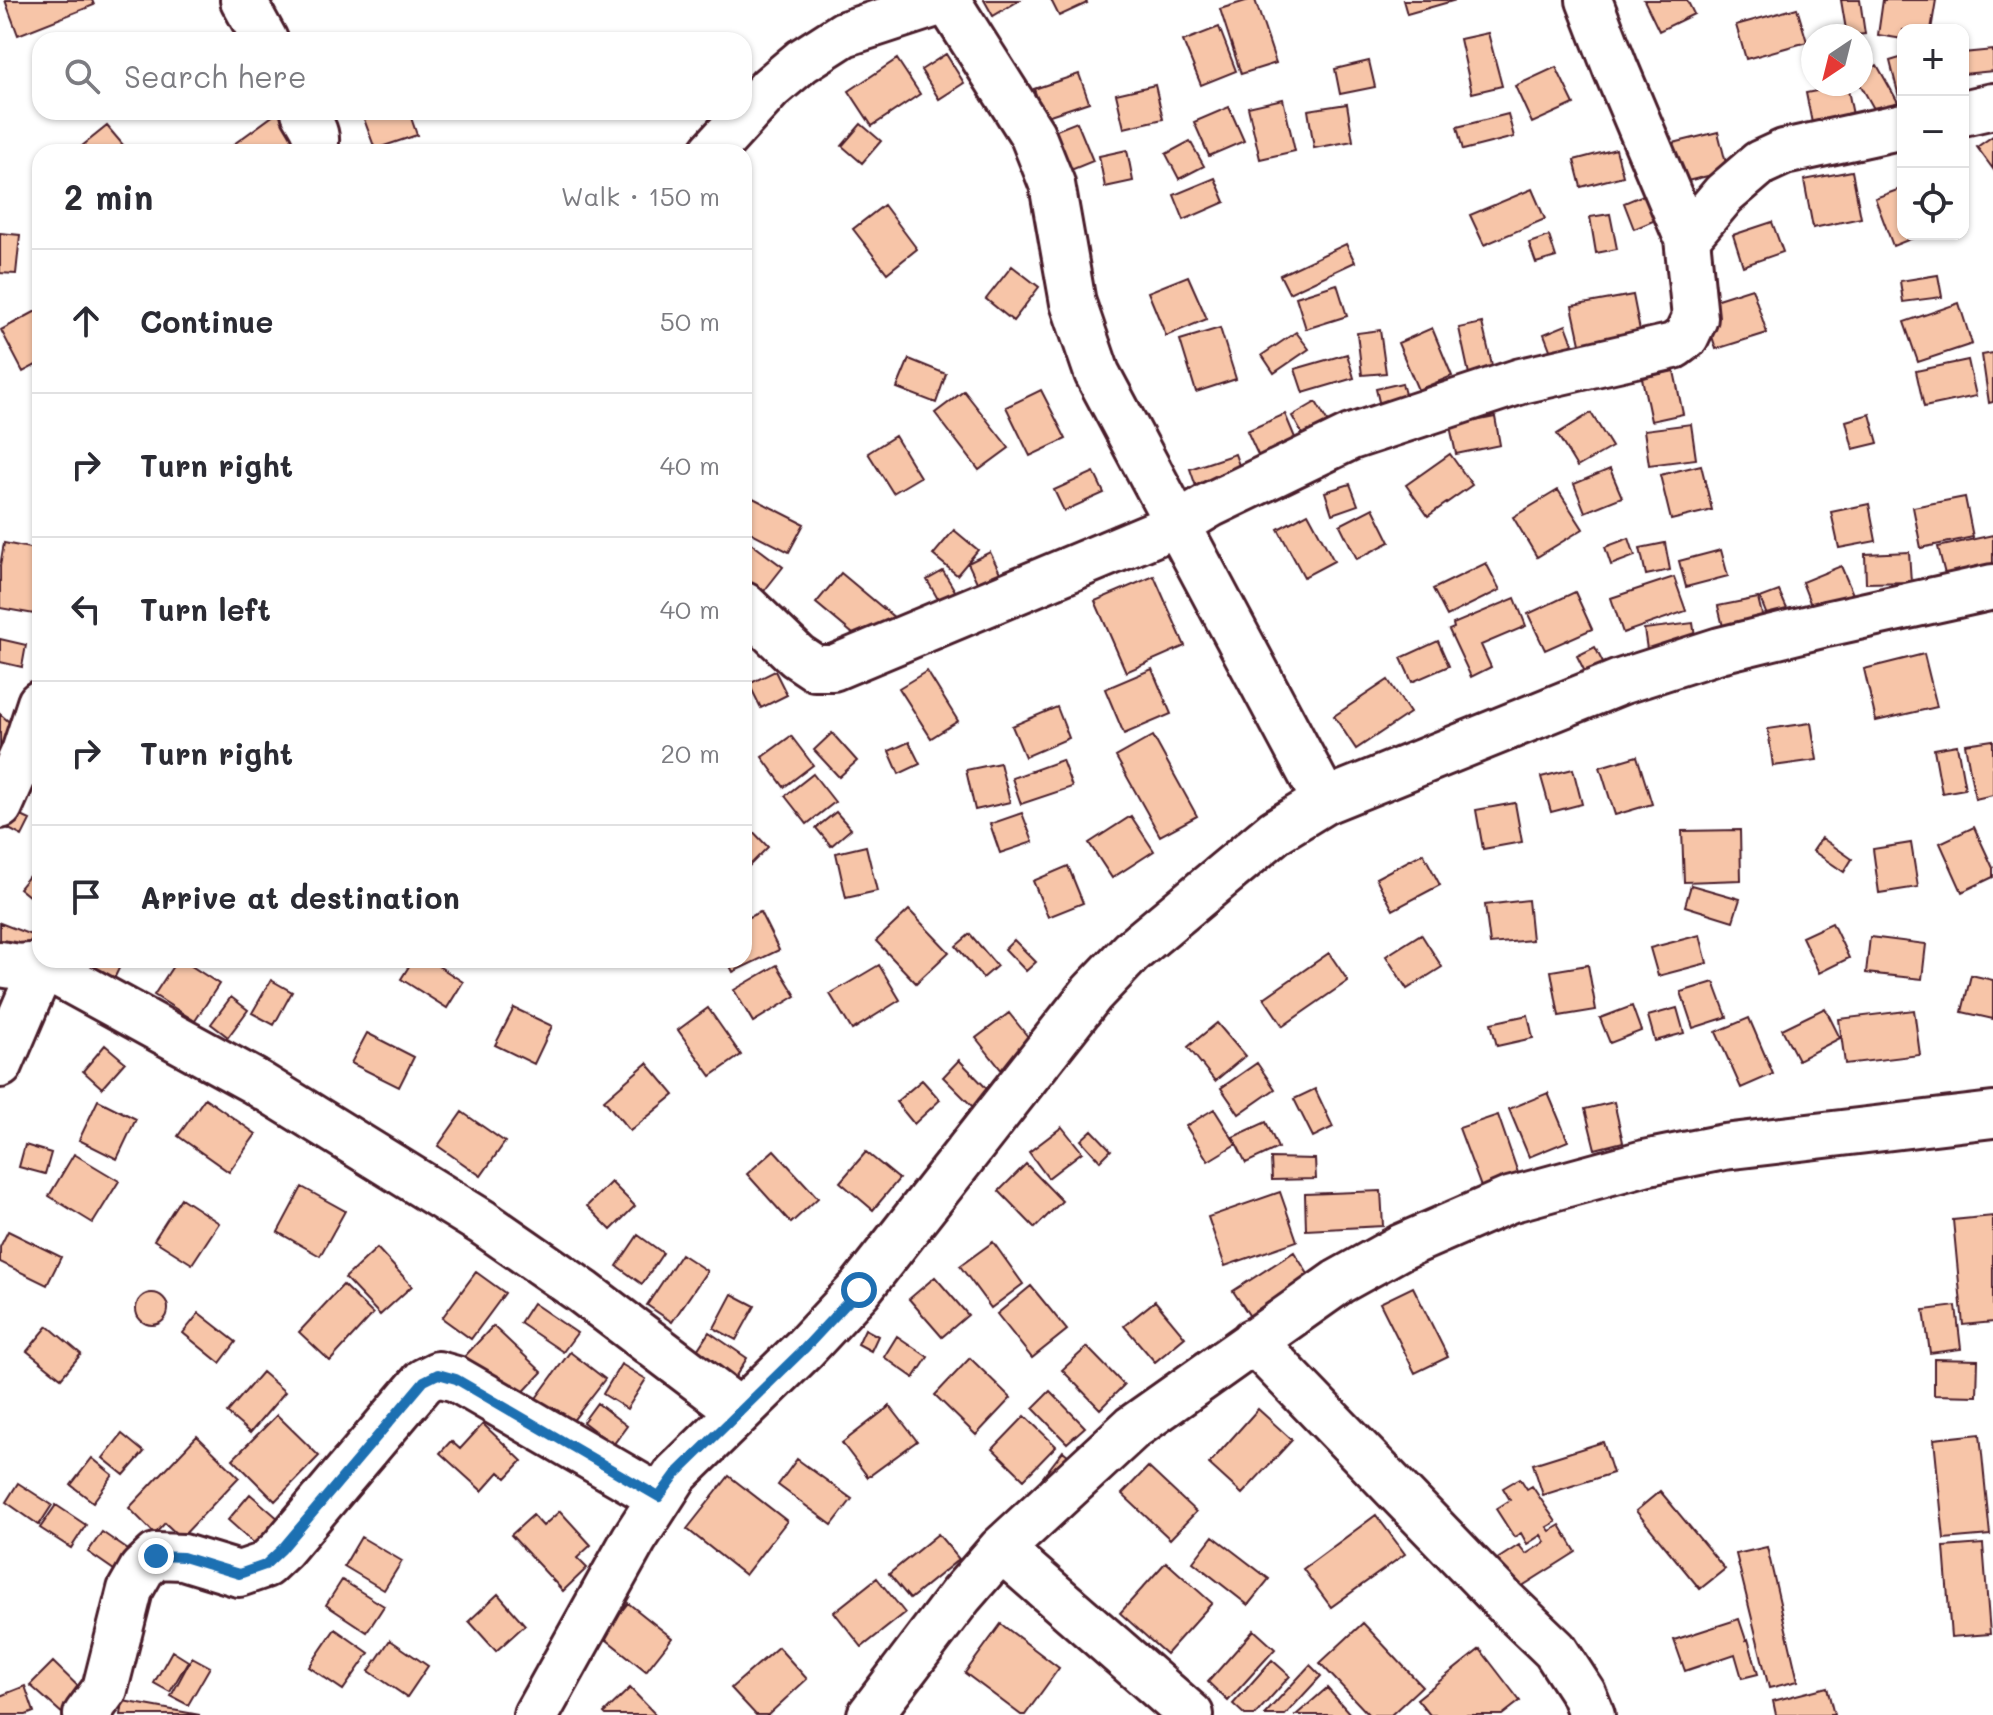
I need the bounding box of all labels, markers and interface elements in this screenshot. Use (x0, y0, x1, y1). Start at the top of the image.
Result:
north arrow (1801, 24, 1873, 96)
map controls (1897, 24, 1969, 240)
button: + (1897, 24, 1969, 96)
search box (32, 32, 752, 120)
icon: search (60, 54, 104, 98)
text: Search here (124, 56, 307, 96)
button: − (1897, 96, 1969, 168)
button: locate (1897, 168, 1969, 240)
text: 2 min (64, 174, 153, 219)
text: Walk · 150 m (561, 179, 720, 213)
icon: ahead (64, 299, 108, 343)
text: Continue (140, 301, 273, 341)
text: 50 m (660, 304, 720, 338)
icon: right (64, 443, 108, 487)
text: Turn right (140, 445, 293, 485)
text: 40 m (660, 448, 720, 482)
icon: left (64, 587, 108, 631)
text: Turn left (140, 589, 271, 629)
text: 40 m (660, 592, 720, 626)
icon: right (64, 731, 108, 775)
text: Turn right (140, 733, 293, 773)
text: 20 m (660, 736, 720, 770)
icon: arrive (64, 875, 108, 919)
text: Arrive at destination (140, 877, 460, 917)
route start (841, 1272, 877, 1308)
route end (138, 1538, 174, 1574)

